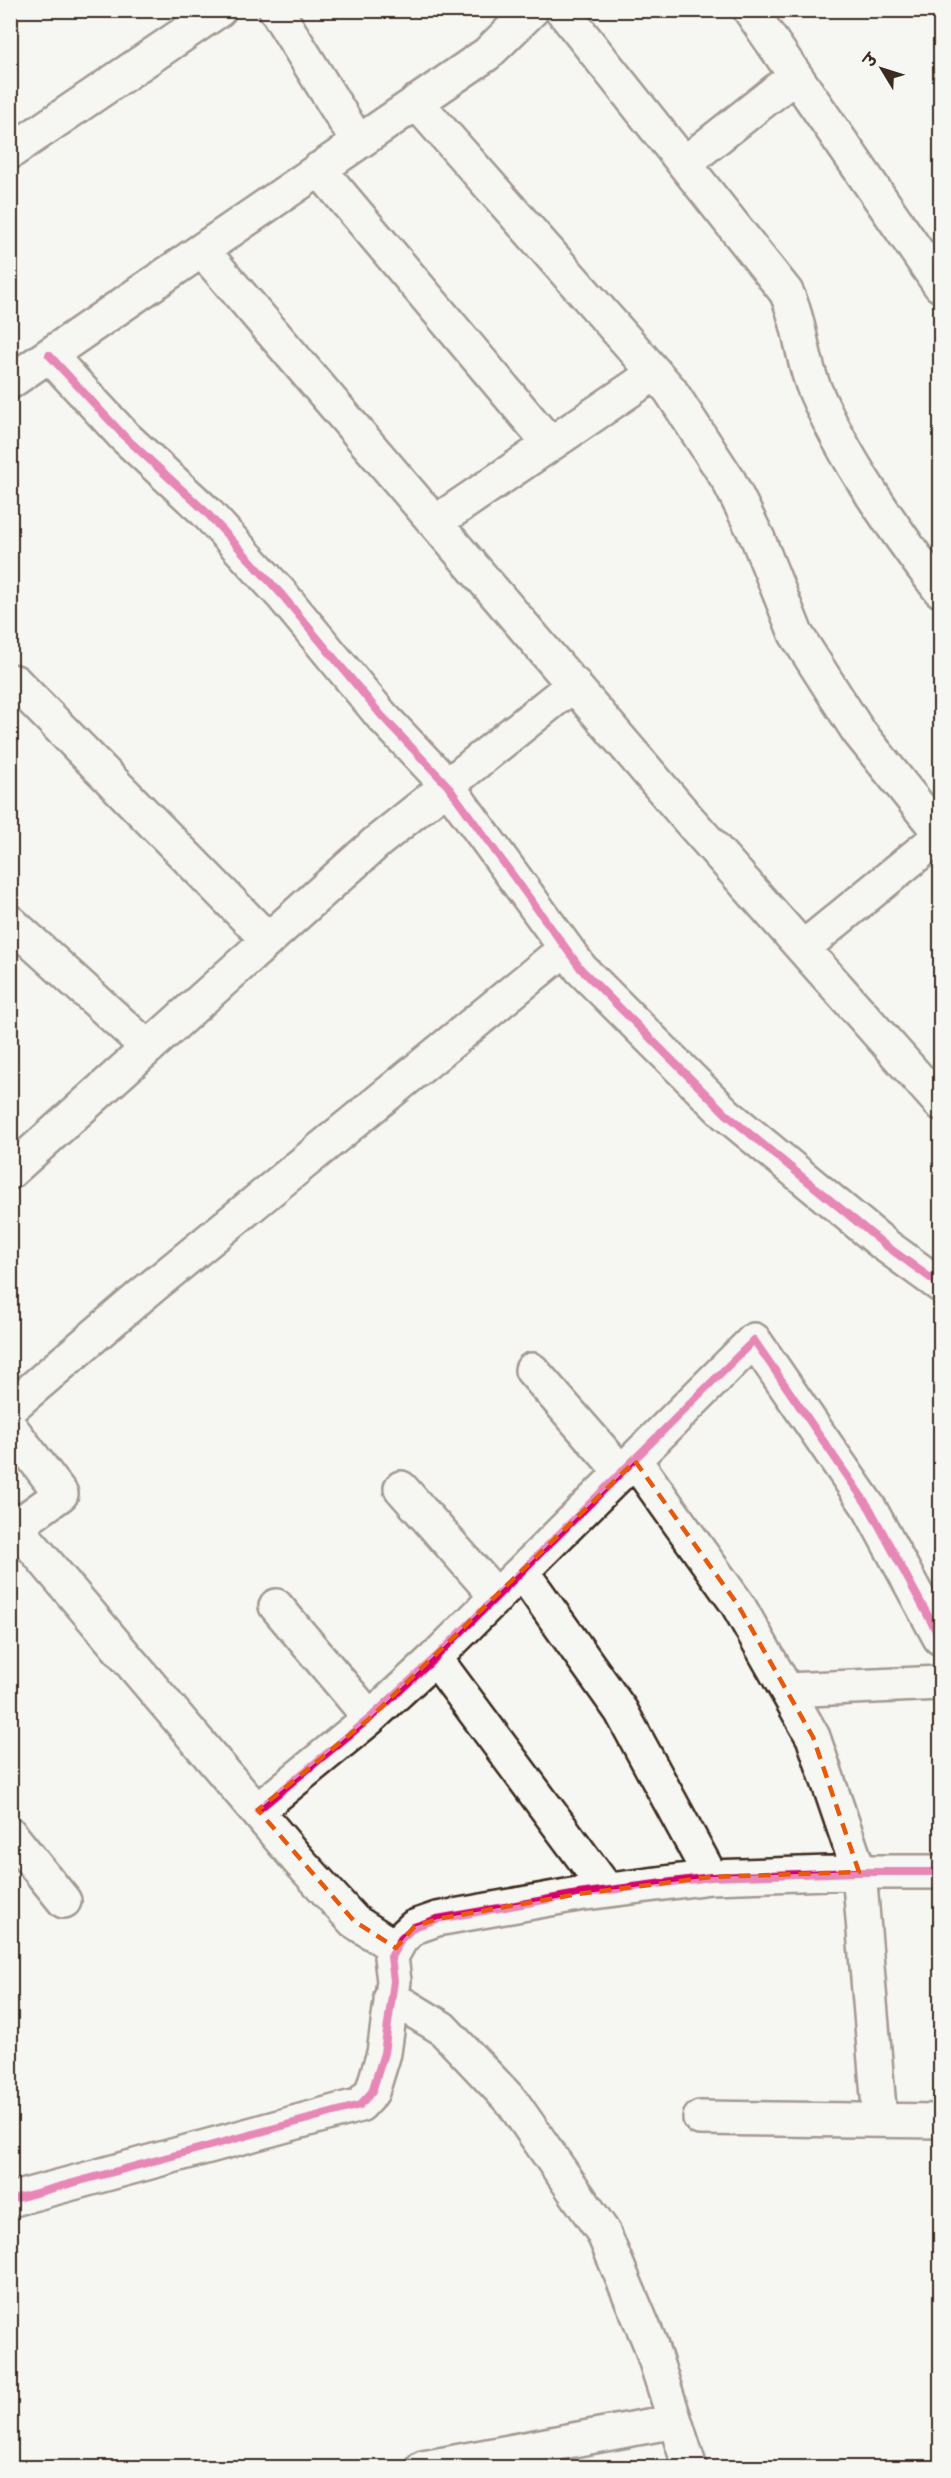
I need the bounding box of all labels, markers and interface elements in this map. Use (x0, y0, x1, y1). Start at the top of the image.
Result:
north arrow (852, 39, 912, 99)
text: उ (857, 48, 882, 72)

